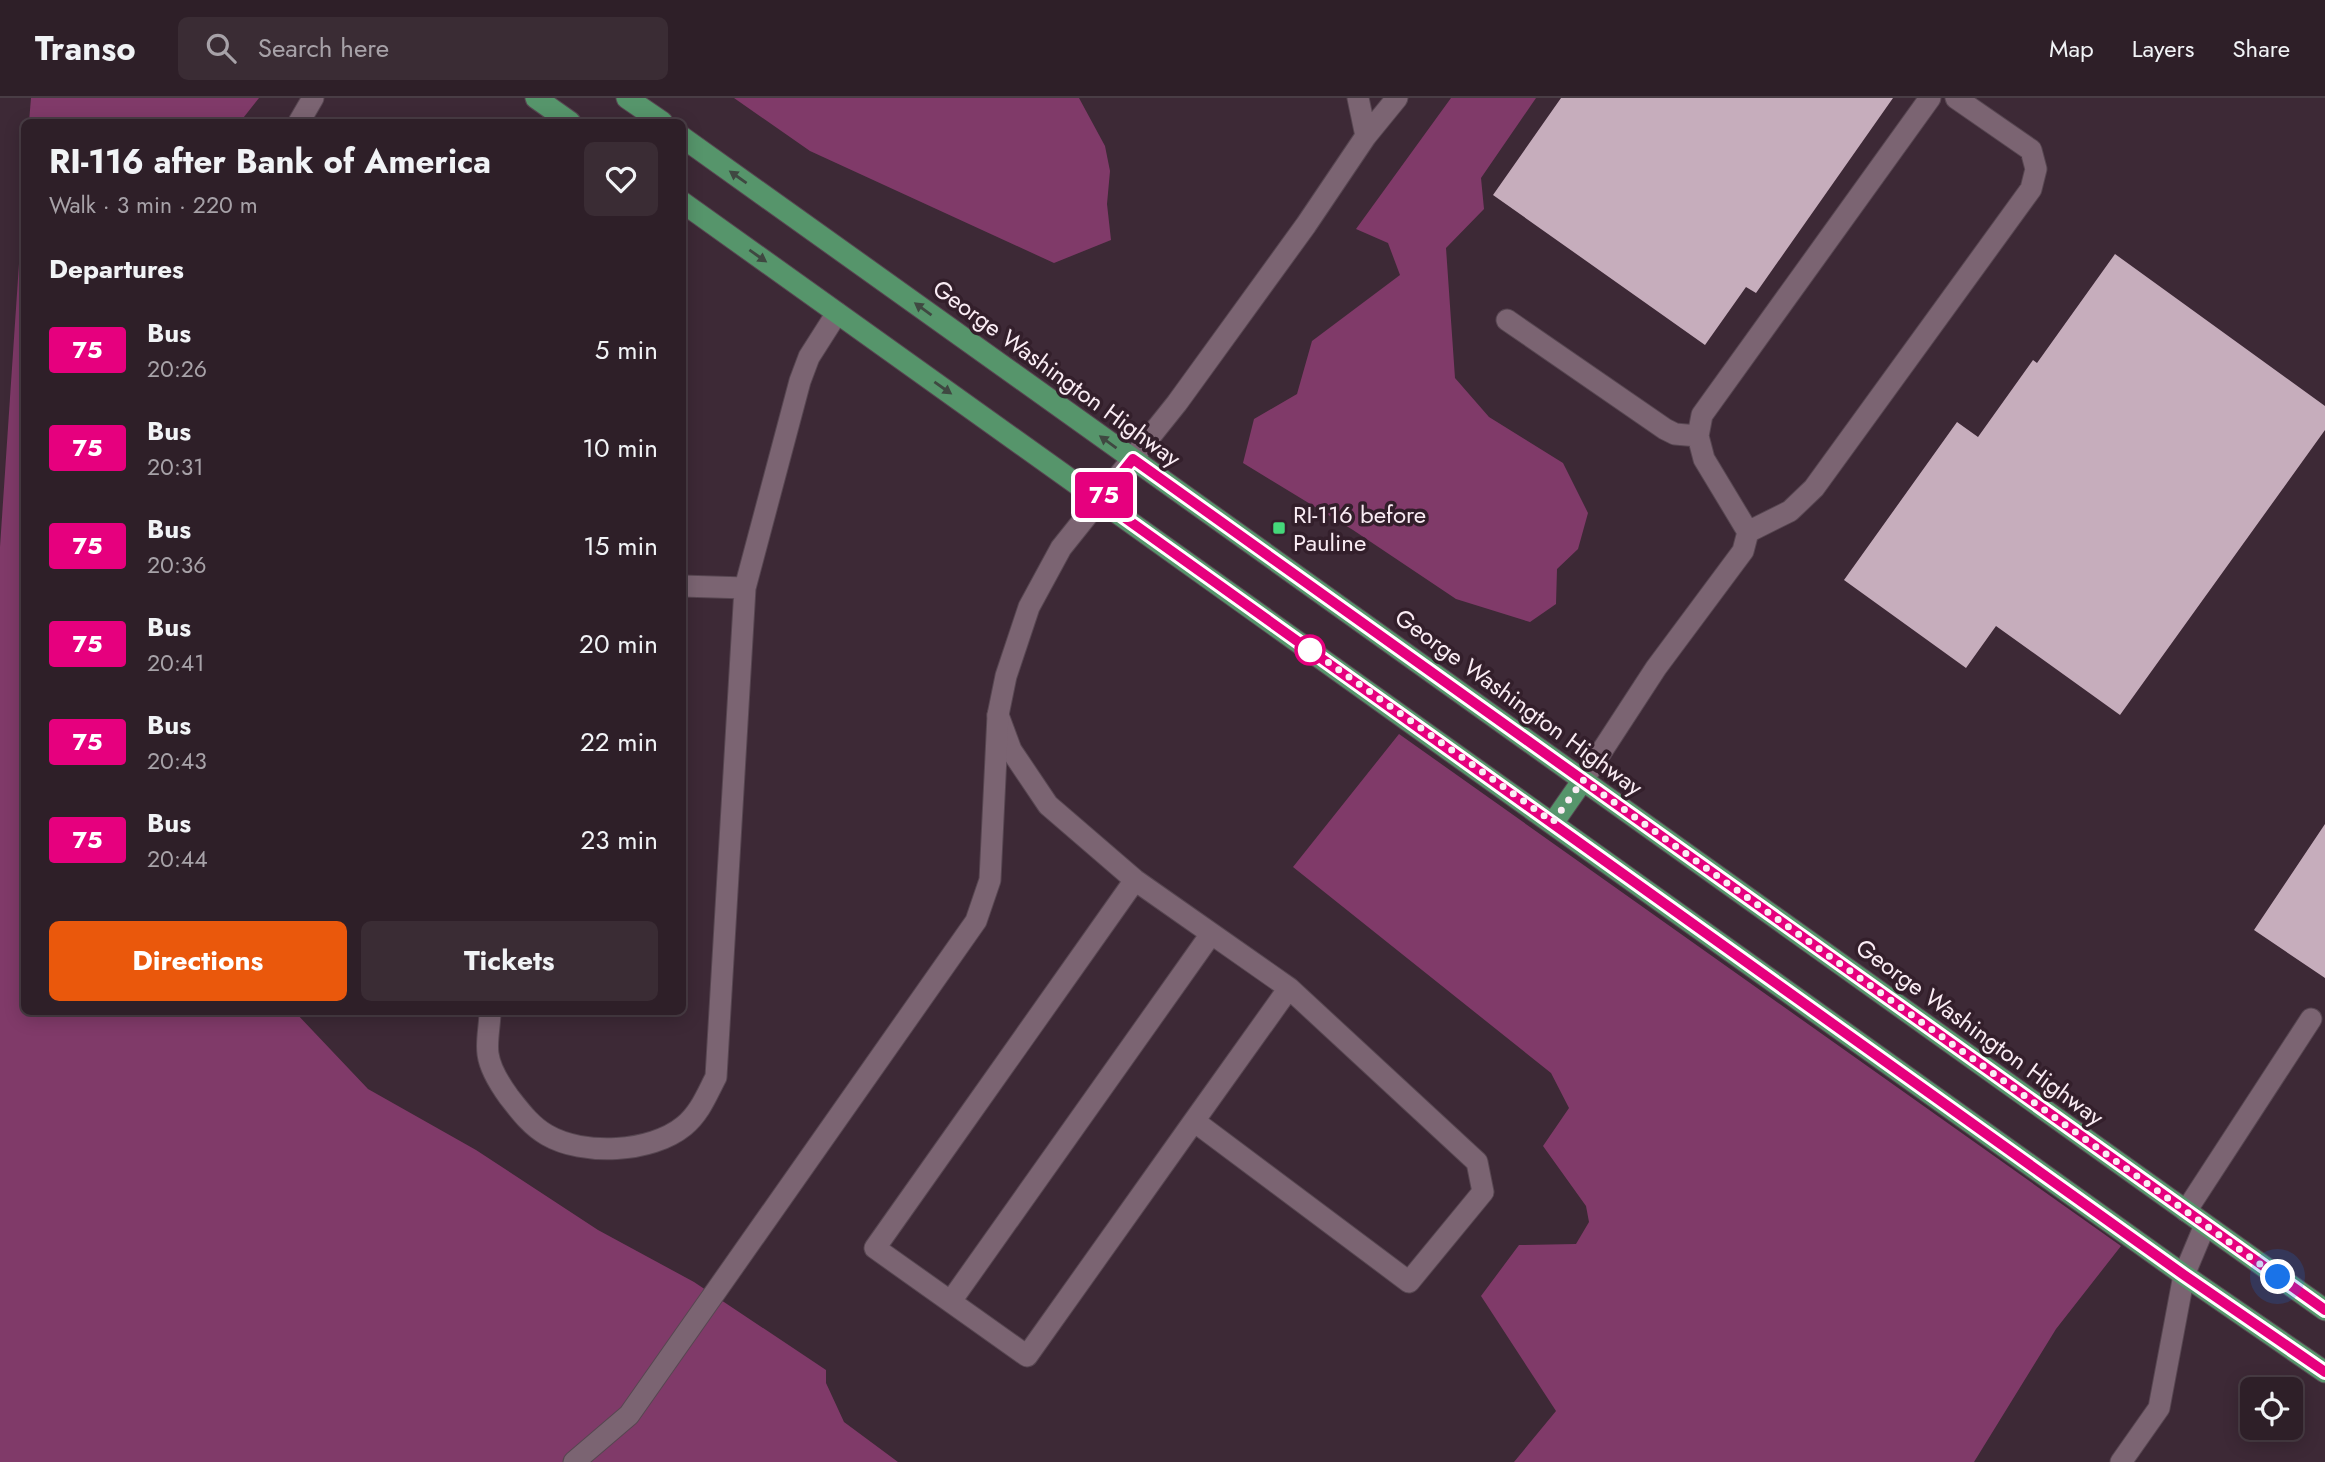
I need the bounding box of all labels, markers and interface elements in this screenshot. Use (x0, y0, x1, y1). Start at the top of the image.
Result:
search box (178, 17, 668, 80)
text: Transo (35, 25, 136, 72)
icon: search (202, 29, 240, 67)
text: Search here (258, 29, 389, 67)
text: Map (2049, 31, 2094, 66)
text: Layers (2132, 31, 2194, 66)
text: Share (2232, 31, 2290, 66)
text: RI-116 after Bank of America (49, 138, 491, 185)
button: heart (584, 142, 658, 216)
one-way arrow (729, 170, 747, 184)
text: Walk · 3 min · 220 m (49, 188, 258, 222)
one-way arrow (749, 249, 767, 263)
text: Departures (49, 250, 184, 288)
street label: George Washington Highway (926, 271, 1189, 475)
one-way arrow (914, 302, 932, 316)
text: Bus (147, 314, 191, 352)
text: 5 min (595, 331, 658, 369)
text: 75 (73, 332, 102, 367)
text: 20:26 (147, 352, 207, 386)
one-way arrow (934, 381, 952, 395)
text: Bus (147, 412, 191, 450)
text: 10 min (582, 429, 658, 467)
text: 75 (73, 430, 102, 465)
one-way arrow (1099, 435, 1117, 449)
text: 20:31 (147, 450, 204, 484)
line badge: 75 (1072, 472, 1136, 518)
text: 75 (1089, 477, 1119, 512)
place label: RI-116 before Pauline (1293, 497, 1426, 560)
text: Bus (147, 510, 191, 548)
marker: RI-116 before Pauline (1271, 520, 1287, 536)
text: 15 min (583, 527, 658, 565)
text: 75 (73, 528, 102, 563)
text: 20:36 (147, 548, 207, 582)
street label: George Washington Highway (1388, 600, 1651, 804)
text: Bus (147, 608, 191, 646)
text: 20 min (579, 625, 658, 663)
text: 75 (73, 626, 102, 661)
unlabelled marker (1295, 635, 1325, 665)
text: 20:41 (147, 646, 205, 680)
text: Bus (147, 706, 191, 744)
text: 22 min (580, 723, 658, 761)
text: 75 (73, 724, 102, 759)
text: 20:43 (147, 744, 207, 778)
text: Bus (147, 804, 191, 842)
text: 23 min (581, 821, 658, 859)
text: 75 (73, 822, 102, 857)
text: 20:44 (147, 842, 208, 876)
button: Directions (49, 921, 347, 1001)
button: Tickets (361, 921, 658, 1001)
street label: George Washington Highway (1849, 930, 2112, 1134)
your location (2260, 1259, 2295, 1294)
map controls (2240, 1377, 2303, 1440)
button: locate (2240, 1377, 2303, 1440)

